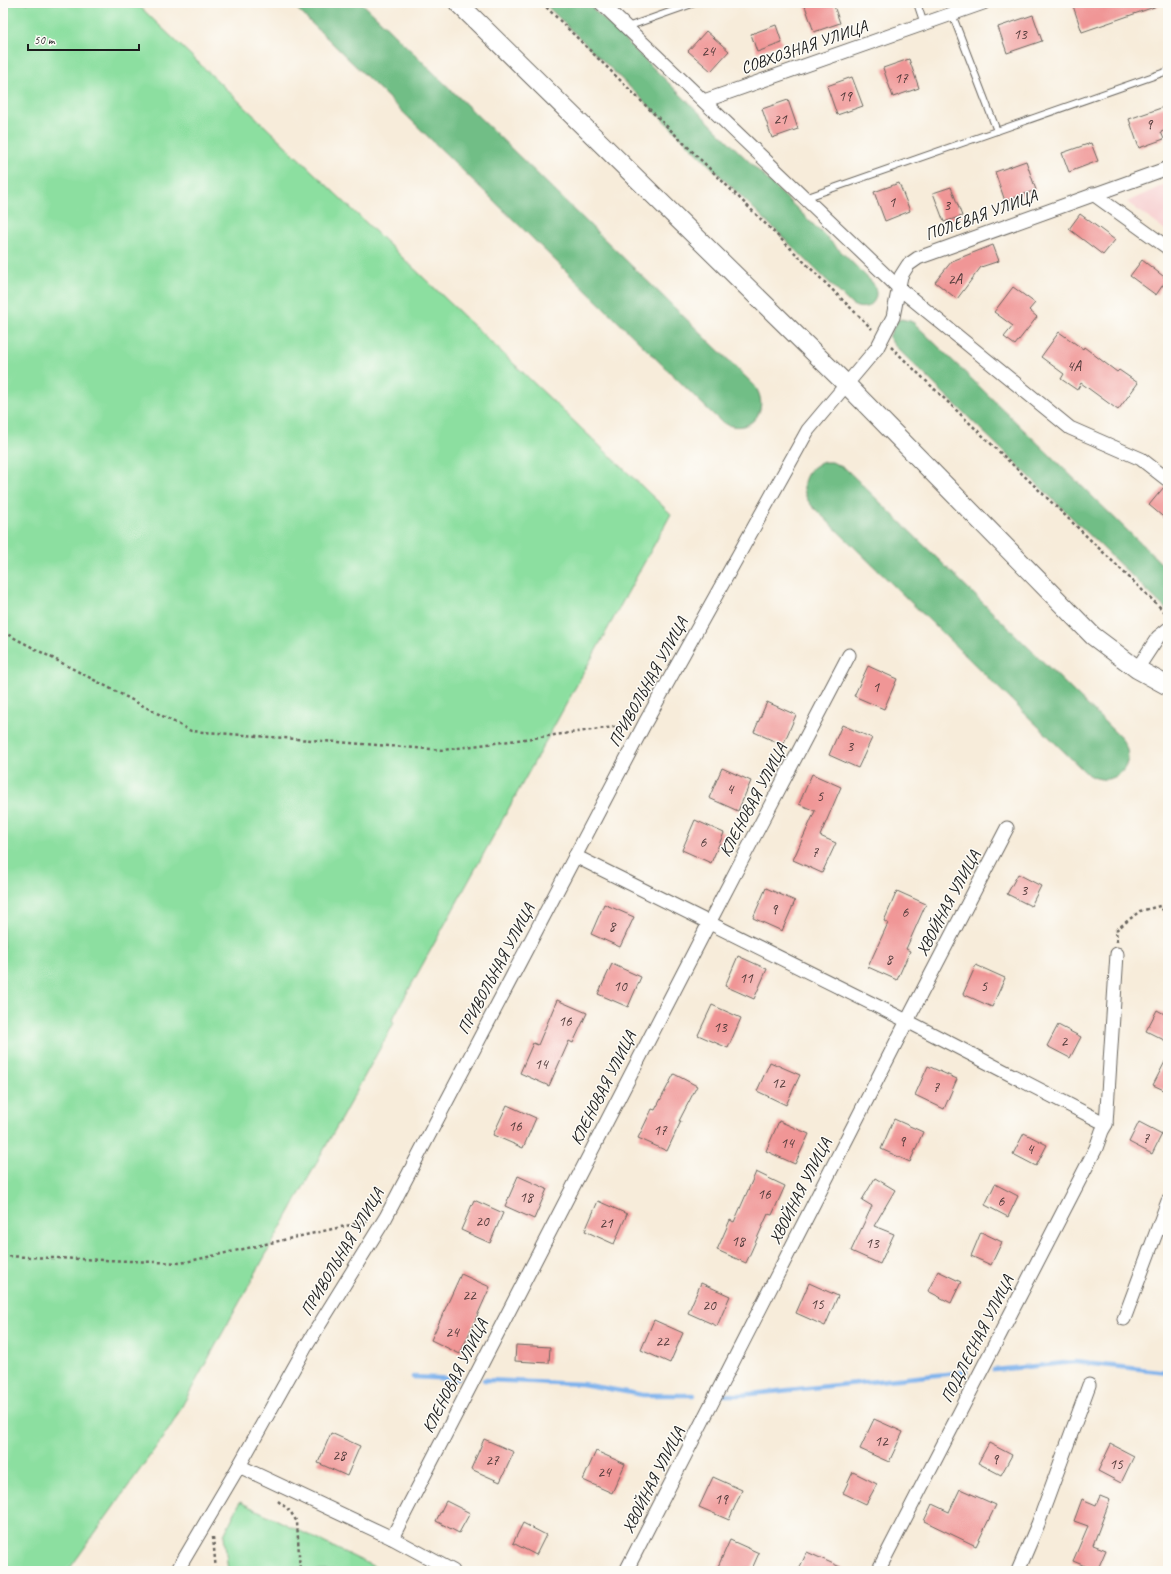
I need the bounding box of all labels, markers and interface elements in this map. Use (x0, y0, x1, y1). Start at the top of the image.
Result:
street label: СОВХОЗНАЯ УЛИЦА (738, 15, 871, 78)
house number: 13 (1013, 25, 1028, 44)
scale bar (28, 26, 139, 52)
text: 50 m (34, 32, 56, 48)
house number: 24 (701, 42, 716, 61)
house number: 17 (894, 69, 909, 88)
house number: 19 (838, 87, 853, 106)
house number: 21 (773, 110, 788, 129)
house number: 9 (1146, 115, 1154, 134)
street label: ПОЛЕВАЯ УЛИЦА (922, 185, 1041, 245)
house number: 1 (889, 193, 897, 212)
house number: 3 (944, 196, 952, 215)
house number: 2А (948, 270, 964, 289)
house number: 4А (1067, 357, 1083, 376)
street label: ПРИВОЛЬНАЯ УЛИЦА (604, 612, 693, 750)
house number: 1 (873, 678, 881, 697)
house number: 3 (847, 737, 855, 756)
street label: КЛЕНОВАЯ УЛИЦА (714, 739, 792, 860)
house number: 4 (727, 780, 735, 799)
house number: 5 (817, 787, 825, 806)
house number: 6 (700, 833, 708, 852)
house number: 7 (812, 843, 820, 862)
street label: ХВОЙНАЯ УЛИЦА (911, 846, 985, 959)
house number: 3 (1021, 881, 1029, 900)
street label: ПРИВОЛЬНАЯ УЛИЦА (453, 899, 540, 1038)
house number: 9 (771, 900, 779, 919)
house number: 6 (902, 903, 910, 922)
house number: 8 (609, 917, 617, 936)
house number: 8 (886, 950, 894, 969)
house number: 11 (739, 969, 754, 988)
house number: 10 (613, 977, 628, 996)
house number: 5 (981, 977, 989, 996)
house number: 16 (558, 1012, 573, 1031)
house number: 13 (713, 1018, 728, 1037)
street label: КЛЕНОВАЯ УЛИЦА (565, 1026, 641, 1148)
house number: 2 (1061, 1032, 1069, 1051)
house number: 14 (534, 1055, 549, 1074)
house number: 12 (771, 1074, 786, 1093)
house number: 7 (933, 1078, 941, 1097)
house number: 16 (508, 1117, 523, 1136)
house number: 17 (653, 1121, 668, 1140)
house number: 7 (1143, 1129, 1151, 1148)
house number: 9 (899, 1132, 907, 1151)
street label: ХВОЙНАЯ УЛИЦА (764, 1134, 836, 1248)
house number: 14 (780, 1134, 795, 1153)
house number: 4 (1027, 1140, 1035, 1159)
street label: ПРИВОЛЬНАЯ УЛИЦА (296, 1183, 389, 1319)
house number: 16 (757, 1185, 772, 1204)
house number: 18 (519, 1188, 534, 1207)
house number: 6 (998, 1192, 1006, 1211)
house number: 20 (475, 1212, 490, 1231)
house number: 21 (599, 1214, 614, 1233)
house number: 18 (731, 1232, 746, 1251)
house number: 13 (865, 1234, 880, 1253)
street label: ПОДЛЕСНАЯ УЛИЦА (936, 1271, 1019, 1406)
house number: 22 (462, 1286, 477, 1305)
house number: 15 (810, 1295, 825, 1314)
house number: 20 (702, 1296, 717, 1315)
street label: КЛЕНОВАЯ УЛИЦА (417, 1314, 493, 1436)
house number: 24 (445, 1323, 460, 1342)
house number: 22 (655, 1332, 670, 1351)
street label: ХВОЙНАЯ УЛИЦА (617, 1423, 689, 1537)
house number: 12 (874, 1432, 889, 1451)
house number: 28 (332, 1446, 347, 1465)
house number: 9 (992, 1450, 1000, 1469)
house number: 27 (485, 1451, 500, 1470)
house number: 15 (1109, 1455, 1124, 1474)
house number: 24 (597, 1463, 612, 1482)
house number: 19 (714, 1490, 729, 1509)

